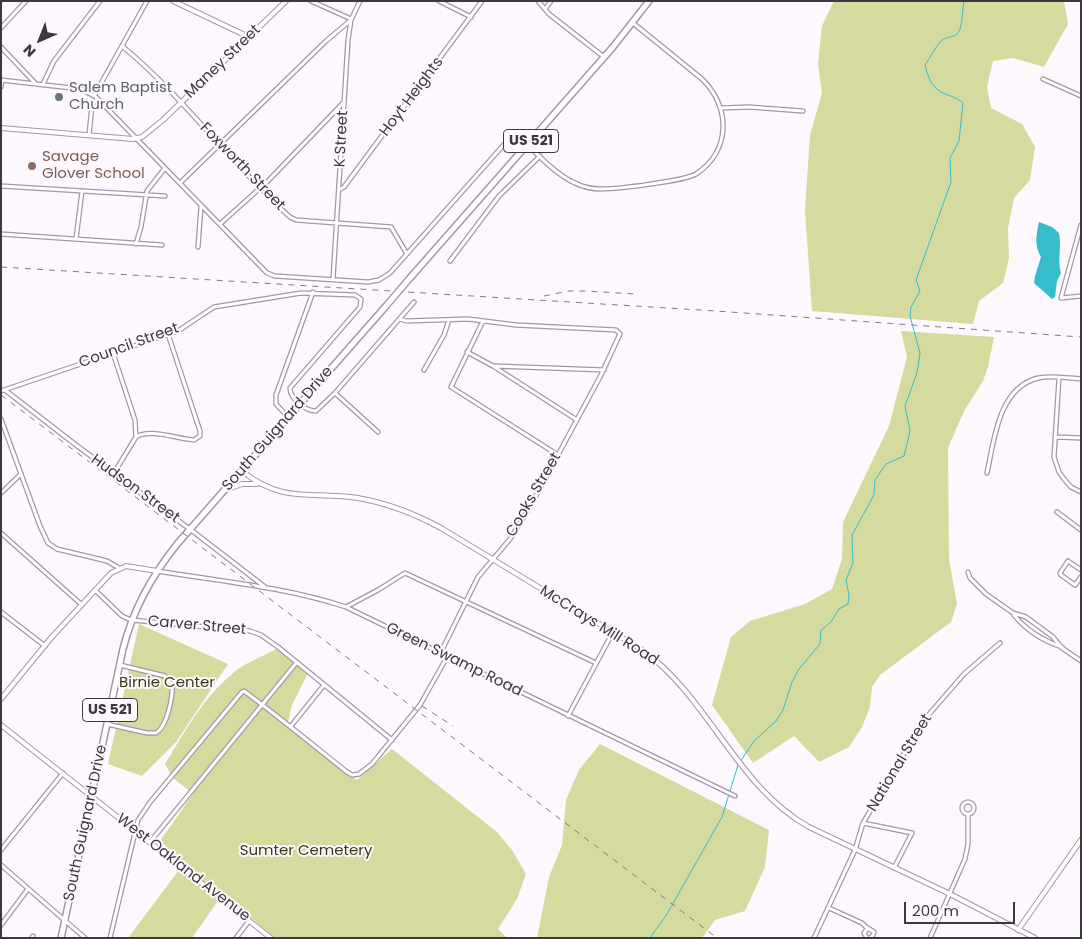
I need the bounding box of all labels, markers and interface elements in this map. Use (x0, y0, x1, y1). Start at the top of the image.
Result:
north arrow (15, 15, 65, 65)
street label: Maney Street (181, 21, 265, 103)
text: N (19, 40, 40, 62)
street label: Hoyt Heights (376, 54, 448, 140)
place label: Salem Baptist Church (69, 79, 172, 114)
marker: Salem Baptist Church (53, 91, 65, 103)
street label: K Street (332, 110, 352, 168)
street label: Foxworth Street (196, 119, 288, 215)
road number: US 521 (504, 130, 558, 152)
place label: Savage Glover School (42, 148, 145, 183)
marker: Savage Glover School (26, 160, 38, 172)
street label: Council Street (77, 320, 181, 372)
street label: South Guignard Drive (219, 363, 337, 495)
street label: Cooks Street (503, 450, 565, 540)
street label: Hudson Street (87, 451, 183, 527)
street label: McCrays Mill Road (536, 582, 662, 670)
street label: Carver Street (147, 613, 247, 639)
street label: Green Swamp Road (383, 619, 525, 701)
park label: Birnie Center (119, 674, 215, 692)
road number: US 521 (82, 698, 138, 722)
street label: National Street (864, 711, 936, 815)
street label: South Guignard Drive (61, 743, 111, 903)
street label: West Oakland Avenue (113, 810, 253, 926)
park label: Sumter Cemetery (240, 842, 372, 860)
scale bar (907, 892, 1018, 924)
text: 200 m (912, 900, 959, 921)

